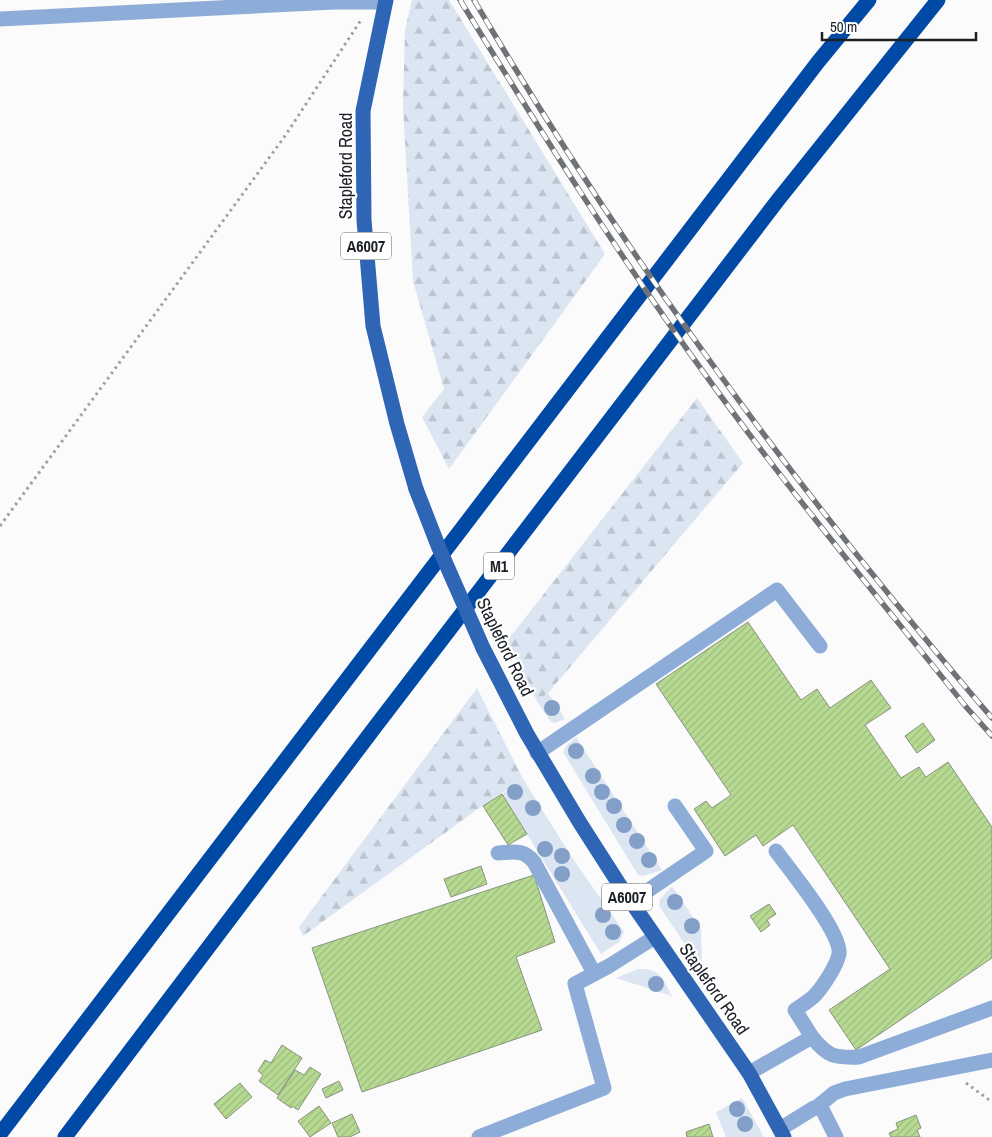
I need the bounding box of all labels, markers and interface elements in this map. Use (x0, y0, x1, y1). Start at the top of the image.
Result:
scale bar (822, 10, 976, 42)
text: 50 m (830, 16, 857, 37)
street label: Stapleford Road (333, 113, 358, 219)
road number: A6007 (341, 232, 391, 260)
road number: M1 (484, 552, 514, 580)
street label: Stapleford Road (471, 593, 540, 700)
road number: A6007 (602, 884, 652, 910)
street label: Stapleford Road (674, 938, 755, 1040)

